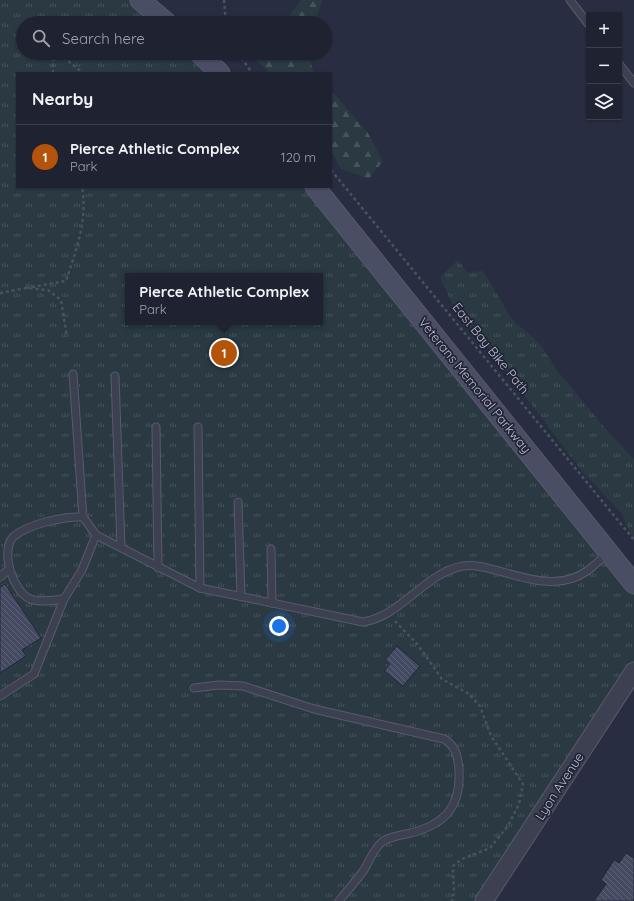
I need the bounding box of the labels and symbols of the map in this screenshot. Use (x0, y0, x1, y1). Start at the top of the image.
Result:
street label: East Bay Bike Path (449, 299, 533, 397)
street label: Veterans Memorial Parkway (415, 314, 535, 456)
pin: 1 (211, 338, 237, 368)
your location (269, 616, 289, 636)
street label: Lyon Avenue (531, 749, 587, 823)

